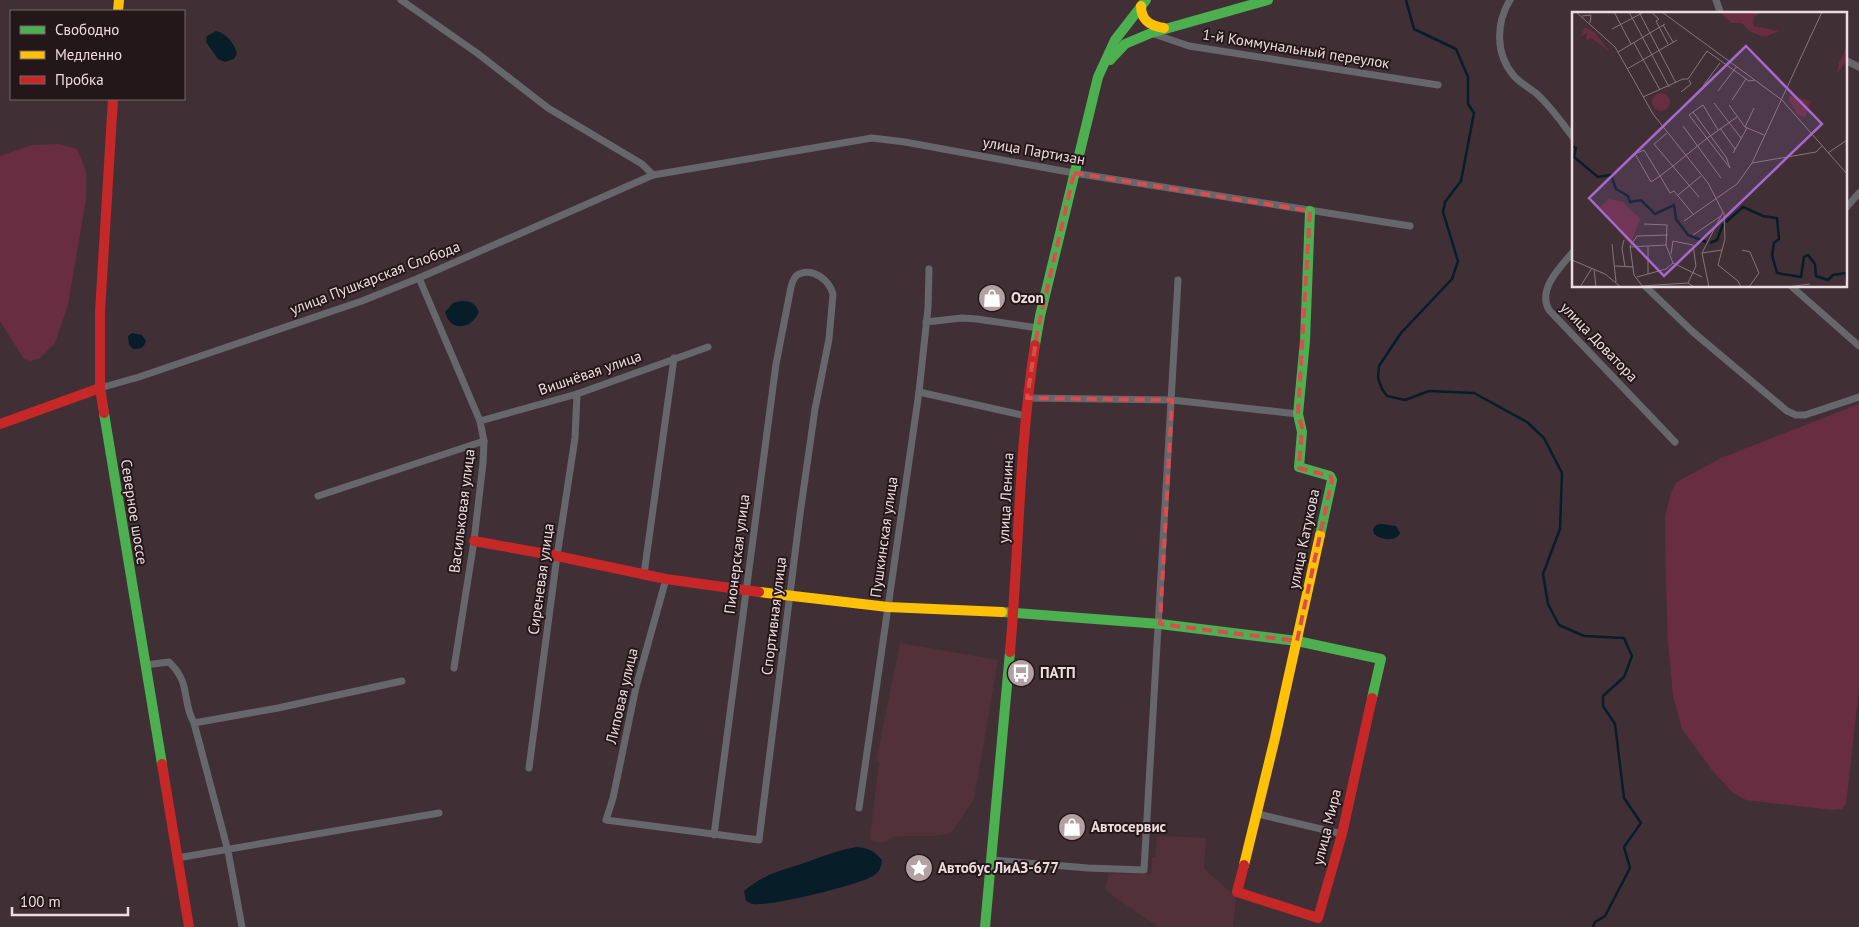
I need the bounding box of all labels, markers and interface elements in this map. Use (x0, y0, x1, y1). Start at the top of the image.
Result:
legend (10, 10, 185, 100)
inset map (1572, 12, 1846, 288)
text: Свободно (55, 20, 119, 39)
street label: 1-й Коммунальный переулок (1201, 24, 1392, 73)
text: Медленно (55, 45, 122, 64)
text: Пробка (55, 70, 104, 89)
street label: улица Партизан (981, 132, 1087, 169)
street label: улица Пушкарская Слобода (287, 236, 463, 319)
shop icon: Ozon (977, 283, 1007, 313)
place label: Ozon (1011, 288, 1044, 307)
street label: улица Доватора (1556, 298, 1642, 386)
street label: Вишнёвая улица (536, 346, 644, 399)
street label: Васильковая улица (444, 448, 479, 574)
street label: улица Ленина (994, 452, 1017, 544)
street label: Северное шоссе (117, 458, 152, 566)
street label: Пушкинская улица (866, 475, 901, 599)
street label: улица Катукова (1284, 487, 1323, 591)
street label: Пионерская улица (720, 493, 753, 615)
street label: Сиреневая улица (523, 522, 558, 636)
street label: Спортивная улица (757, 556, 790, 676)
street label: Липовая улица (601, 646, 642, 747)
bus stop icon: ПАТП (1006, 658, 1036, 688)
place label: ПАТП (1040, 663, 1076, 682)
street label: улица Мира (1308, 787, 1345, 867)
shop icon: Автосервис (1057, 812, 1087, 842)
place label: Автосервис (1091, 817, 1167, 836)
place icon: Автобус ЛиАЗ-677 (904, 853, 934, 883)
place label: Автобус ЛиАЗ-677 (938, 858, 1059, 877)
scale bar (12, 884, 129, 916)
text: 100 m (20, 892, 61, 911)

